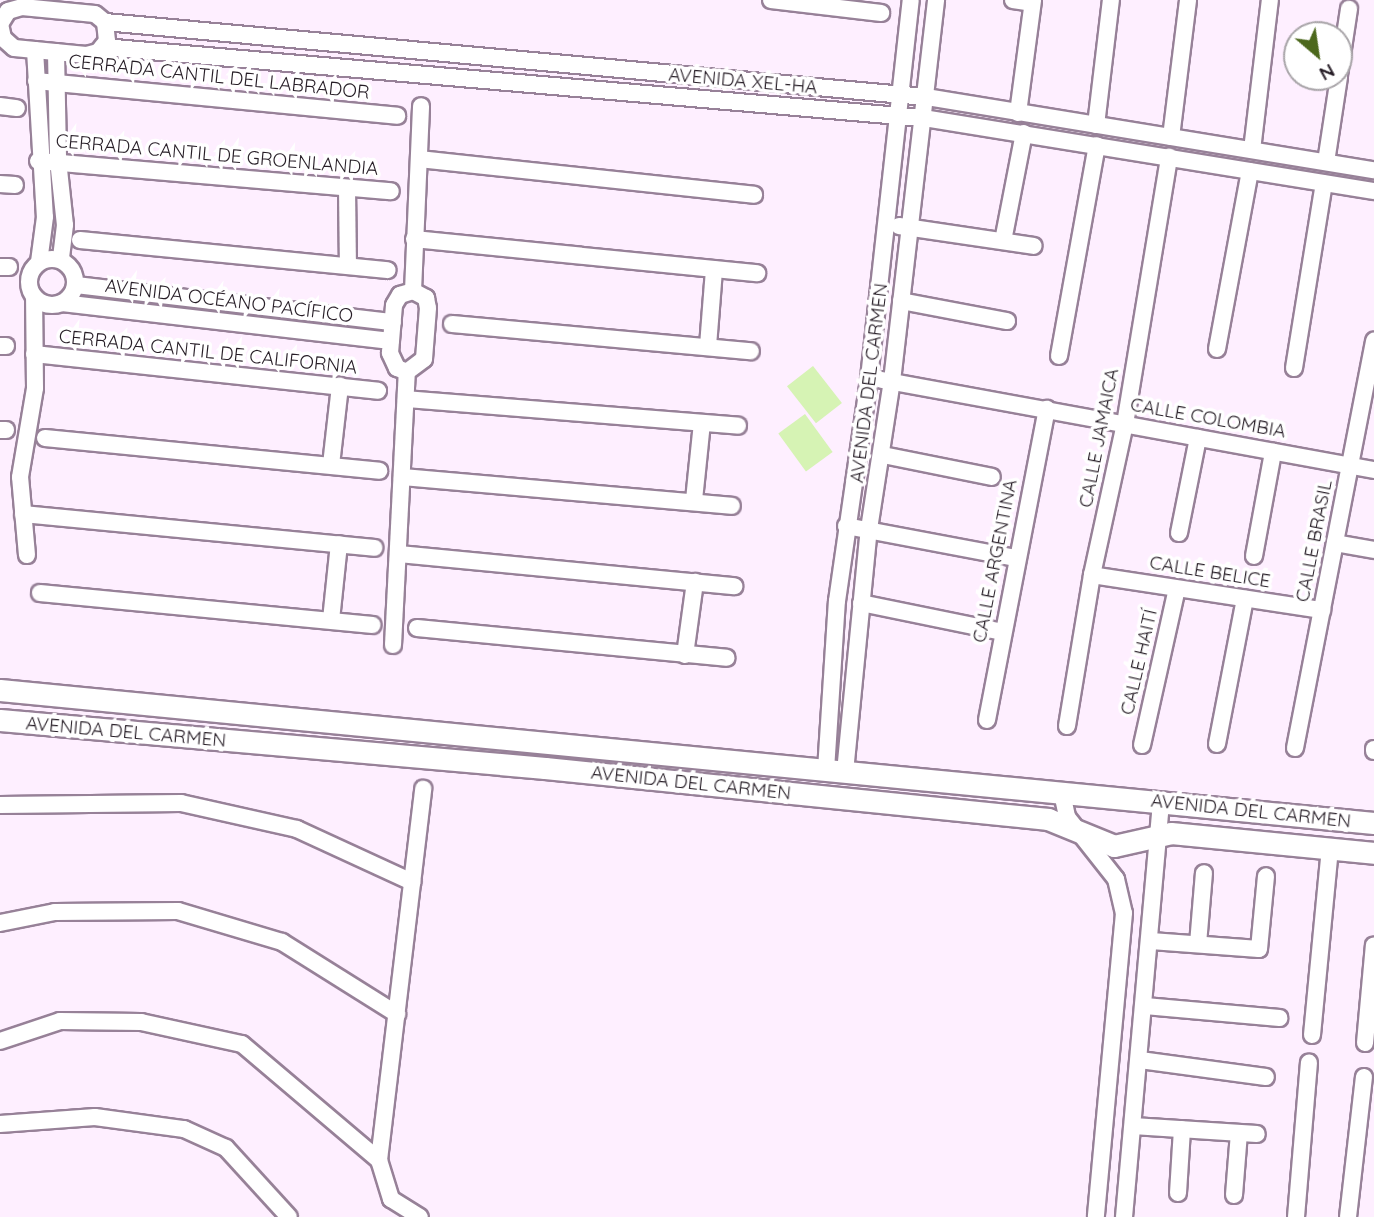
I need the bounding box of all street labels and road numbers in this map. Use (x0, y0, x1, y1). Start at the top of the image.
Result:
street label: CERRADA CANTIL DEL LABRADOR (67, 50, 371, 104)
street label: AVENIDA XEL-HA (668, 63, 818, 99)
street label: CERRADA CANTIL DE GROENLANDIA (55, 130, 379, 180)
street label: AVENIDA OCÉANO PACÍFICO (104, 274, 354, 328)
street label: AVENIDA DEL CARMEN (845, 282, 893, 484)
street label: CERRADA CANTIL DE CALIFORNIA (58, 325, 358, 379)
street label: CALLE JAMAICA (1074, 367, 1124, 509)
street label: CALLE COLOMBIA (1128, 393, 1288, 443)
street label: CALLE ARGENTINA (968, 477, 1022, 645)
street label: CALLE BRASIL (1291, 478, 1337, 604)
street label: CALLE BELICE (1148, 551, 1272, 593)
street label: CALLE HAITÍ (1116, 607, 1162, 717)
street label: AVENIDA DEL CARMEN (25, 712, 227, 752)
street label: AVENIDA DEL CARMEN (590, 761, 792, 805)
street label: AVENIDA DEL CARMEN (1150, 789, 1352, 833)

